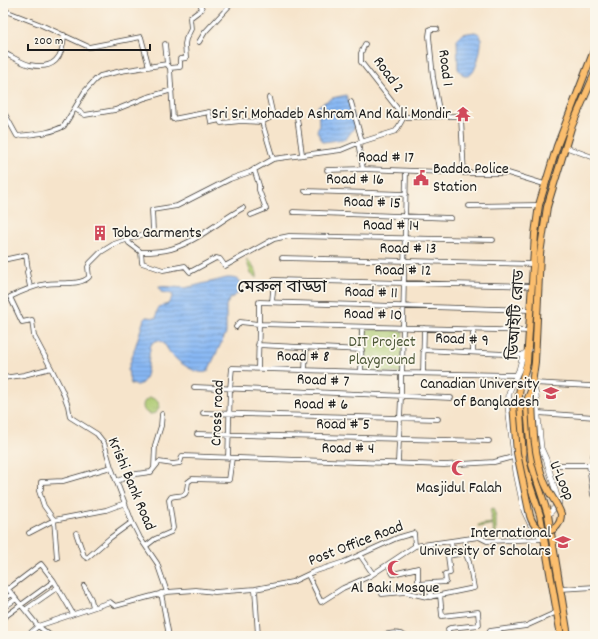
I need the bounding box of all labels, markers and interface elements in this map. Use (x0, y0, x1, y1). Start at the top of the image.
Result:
scale bar (28, 26, 150, 52)
text: 200 m (34, 33, 63, 50)
street label: Road 1 (431, 48, 459, 88)
street label: Road 2 (367, 52, 409, 98)
place label: Sri Sri Mohadeb Ashram And Kali Mondir (212, 103, 451, 126)
temple icon: Sri Sri Mohadeb Ashram And Kali Mondir (454, 105, 472, 123)
street label: Road # 17 (358, 146, 414, 170)
place label: Badda Police Station (433, 158, 509, 199)
street label: Road # 16 (326, 168, 384, 192)
public building icon: Badda Police Station (412, 169, 430, 187)
street label: Road # 15 (343, 191, 401, 215)
street label: Road # 14 (363, 214, 419, 238)
place label: Toba Garments (112, 222, 202, 245)
building icon: Toba Garments (91, 224, 109, 242)
street label: Road # 13 (379, 237, 437, 261)
street label: Road # 12 (374, 259, 432, 283)
street label: ডিআইটি রোড (502, 269, 532, 362)
district label: মেরুল বাড্ডা (237, 276, 327, 301)
street label: Road # 11 (344, 281, 398, 305)
street label: Road # 10 (343, 302, 403, 328)
street label: Road # 9 (435, 327, 489, 353)
park label: DIT Project Playground (348, 331, 416, 372)
street label: Road # 8 (276, 345, 330, 369)
street label: Road # 7 (296, 368, 350, 394)
place label: Canadian University of Bangladesh (420, 373, 540, 414)
street label: Cross road (205, 380, 231, 446)
school or university icon: Canadian University of Bangladesh (542, 384, 560, 402)
street label: Road # 6 (294, 393, 348, 417)
street label: Road # 5 (316, 413, 370, 437)
street label: Krishi Bank Road (101, 434, 161, 534)
street label: Road # 4 (321, 437, 375, 461)
street label: U-Loop (542, 457, 580, 505)
mosque icon: Masjidul Falah (450, 459, 468, 477)
place label: Masjidul Falah (416, 477, 502, 500)
street label: Post Office Road (305, 515, 407, 573)
place label: International University of Scholars (419, 522, 551, 563)
school or university icon: International University of Scholars (554, 533, 572, 551)
mosque icon: Al Baki Mosque (386, 559, 404, 577)
place label: Al Baki Mosque (351, 577, 439, 600)

